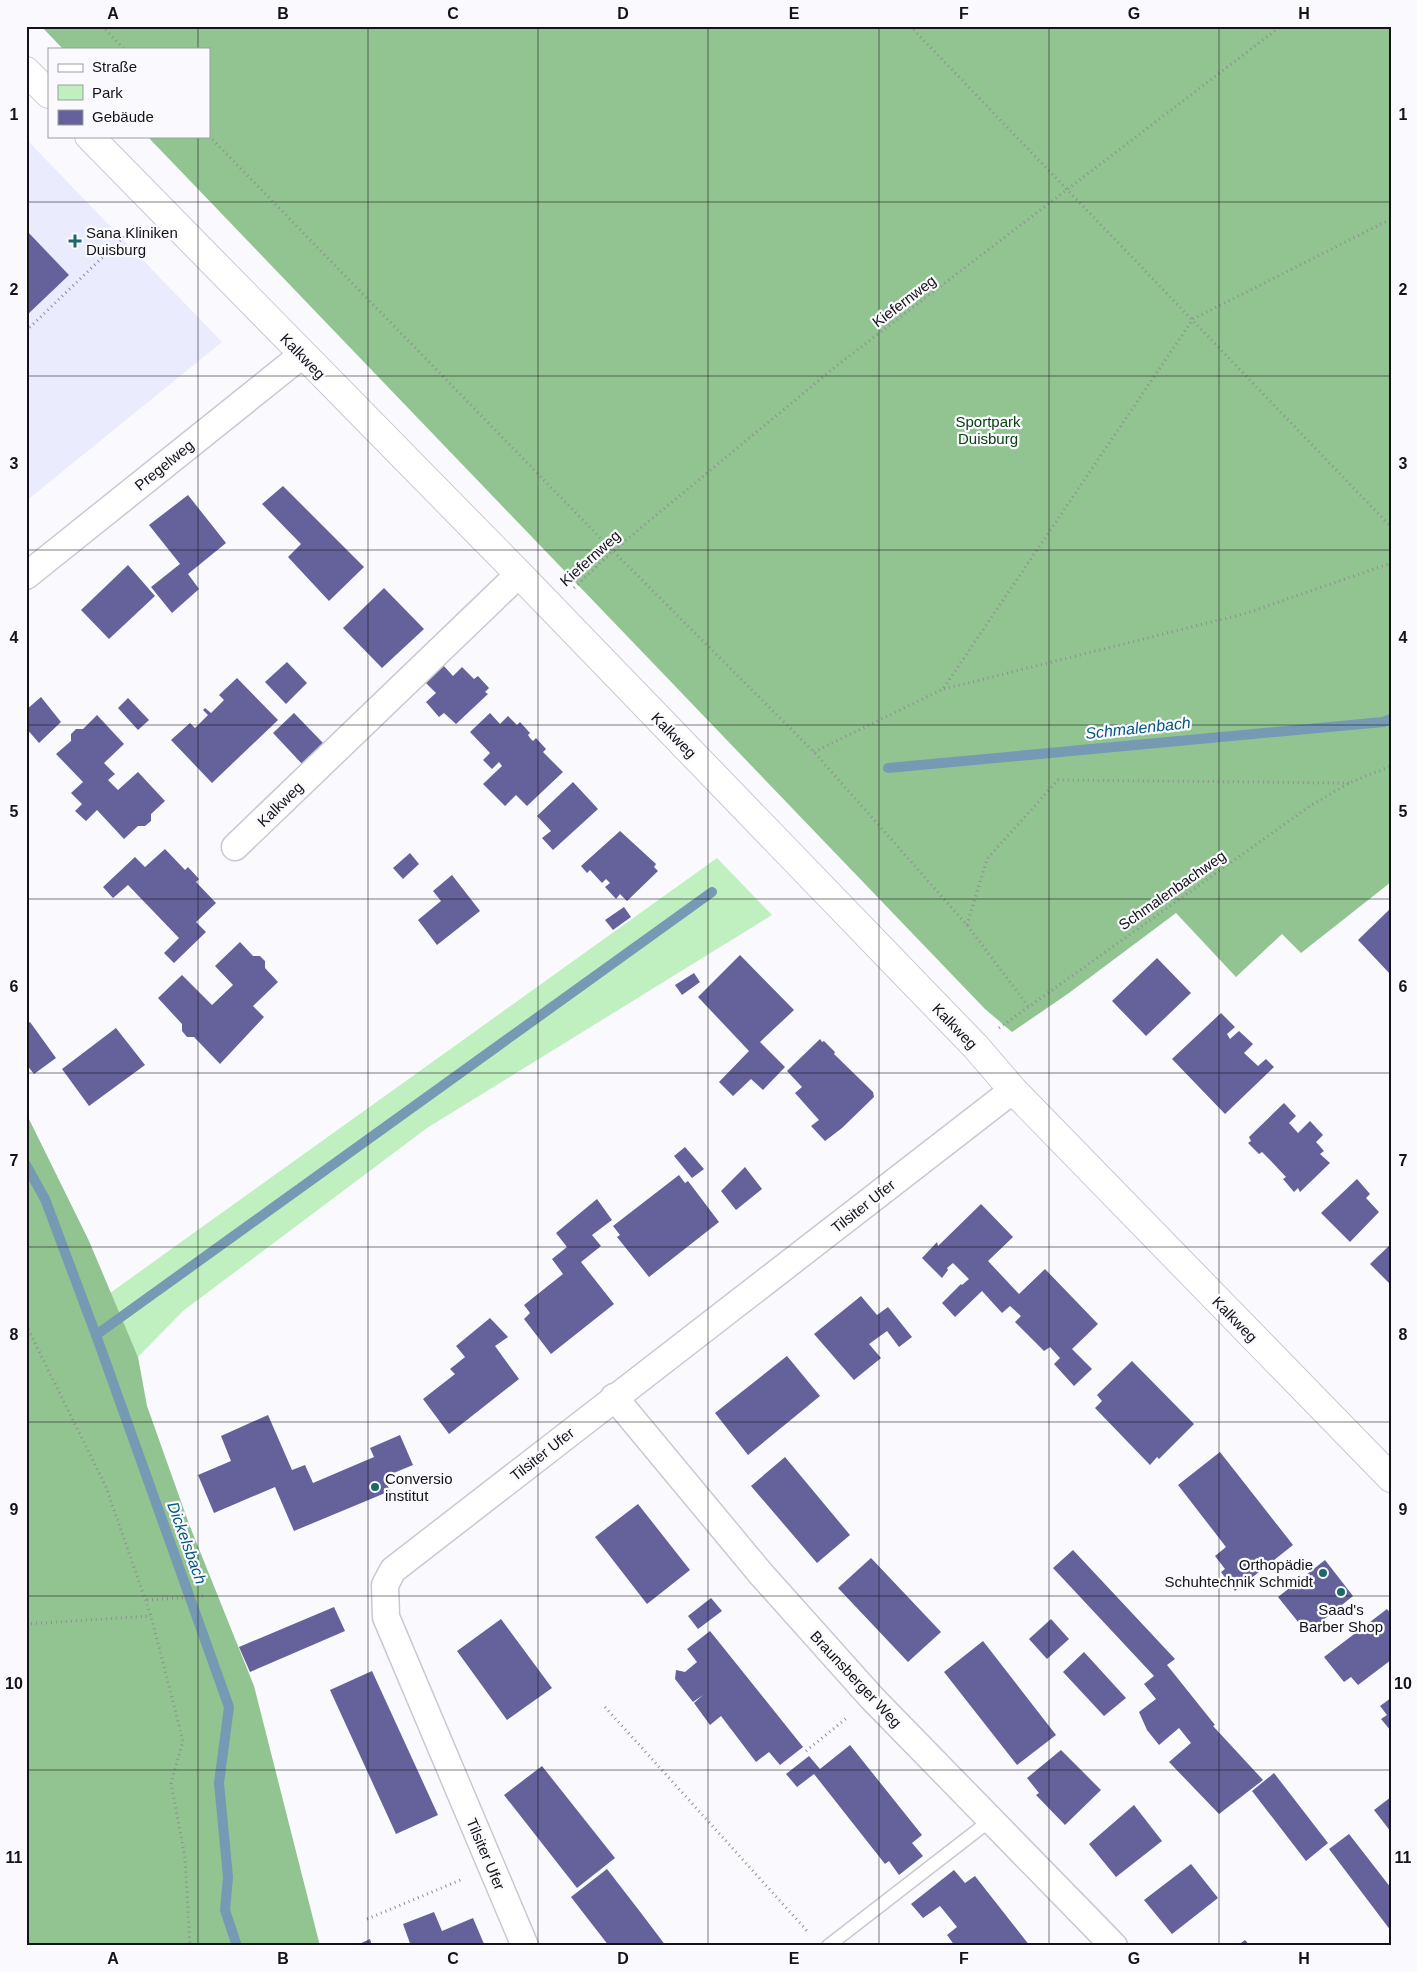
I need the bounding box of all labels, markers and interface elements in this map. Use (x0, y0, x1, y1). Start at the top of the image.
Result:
text: A (107, 5, 119, 22)
text: B (277, 5, 289, 22)
text: C (447, 5, 459, 22)
text: D (617, 5, 629, 22)
text: E (789, 5, 800, 22)
text: F (959, 5, 969, 22)
text: G (1128, 5, 1140, 22)
text: H (1298, 5, 1310, 22)
legend (48, 48, 210, 138)
text: Straße (92, 58, 137, 75)
text: Park (92, 84, 123, 101)
text: 1 (10, 106, 19, 123)
text: 1 (1399, 106, 1408, 123)
text: Gebäude (92, 108, 154, 125)
place label: Sana Kliniken Duisburg (86, 224, 178, 258)
marker: Sana Kliniken Duisburg (68, 234, 82, 248)
street label: Kiefernweg (869, 272, 939, 330)
text: 2 (10, 281, 19, 298)
text: 2 (1399, 281, 1408, 298)
street label: Kalkweg (277, 330, 329, 382)
park label: Sportpark Duisburg (955, 413, 1021, 447)
street label: Pregelweg (131, 436, 197, 494)
text: 3 (10, 455, 19, 472)
text: 3 (1399, 455, 1408, 472)
street label: Kiefernweg (556, 527, 624, 589)
text: 4 (10, 629, 19, 646)
text: 4 (1399, 629, 1408, 646)
street label: Kalkweg (648, 709, 700, 761)
water label: Schmalenbach (1084, 714, 1192, 742)
street label: Kalkweg (254, 778, 306, 830)
text: 5 (10, 803, 19, 820)
text: 5 (1399, 803, 1408, 820)
street label: Schmalenbachweg (1115, 847, 1229, 933)
text: 6 (10, 978, 19, 995)
text: 6 (1399, 978, 1408, 995)
street label: Kalkweg (929, 1000, 981, 1052)
text: 7 (10, 1152, 19, 1169)
text: 7 (1399, 1152, 1408, 1169)
street label: Tilsiter Ufer (828, 1176, 898, 1236)
street label: Kalkweg (1209, 1293, 1261, 1345)
text: 8 (10, 1326, 19, 1343)
text: 8 (1399, 1326, 1408, 1343)
street label: Tilsiter Ufer (507, 1424, 577, 1484)
place label: Conversio institut (385, 1470, 453, 1504)
marker: Conversio institut (369, 1481, 381, 1493)
water label: Dickelsbach (164, 1500, 210, 1587)
text: 9 (10, 1501, 19, 1518)
text: 9 (1399, 1501, 1408, 1518)
place label: Orthopädie Schuhtechnik Schmidt (1165, 1556, 1314, 1590)
marker: Orthopädie Schuhtechnik Schmidt (1317, 1567, 1329, 1579)
marker: Saad's Barber Shop (1335, 1586, 1347, 1598)
place label: Saad's Barber Shop (1299, 1601, 1383, 1635)
street label: Braunsberger Weg (807, 1627, 905, 1731)
text: 10 (5, 1675, 23, 1692)
text: 10 (1394, 1675, 1412, 1692)
street label: Tilsiter Ufer (463, 1816, 509, 1892)
text: 11 (6, 1849, 23, 1866)
text: 11 (1395, 1849, 1412, 1866)
text: A (107, 1950, 119, 1967)
text: B (277, 1950, 289, 1967)
text: C (447, 1950, 459, 1967)
text: D (617, 1950, 629, 1967)
text: E (789, 1950, 800, 1967)
text: F (959, 1950, 969, 1967)
text: G (1128, 1950, 1140, 1967)
text: H (1298, 1950, 1310, 1967)

